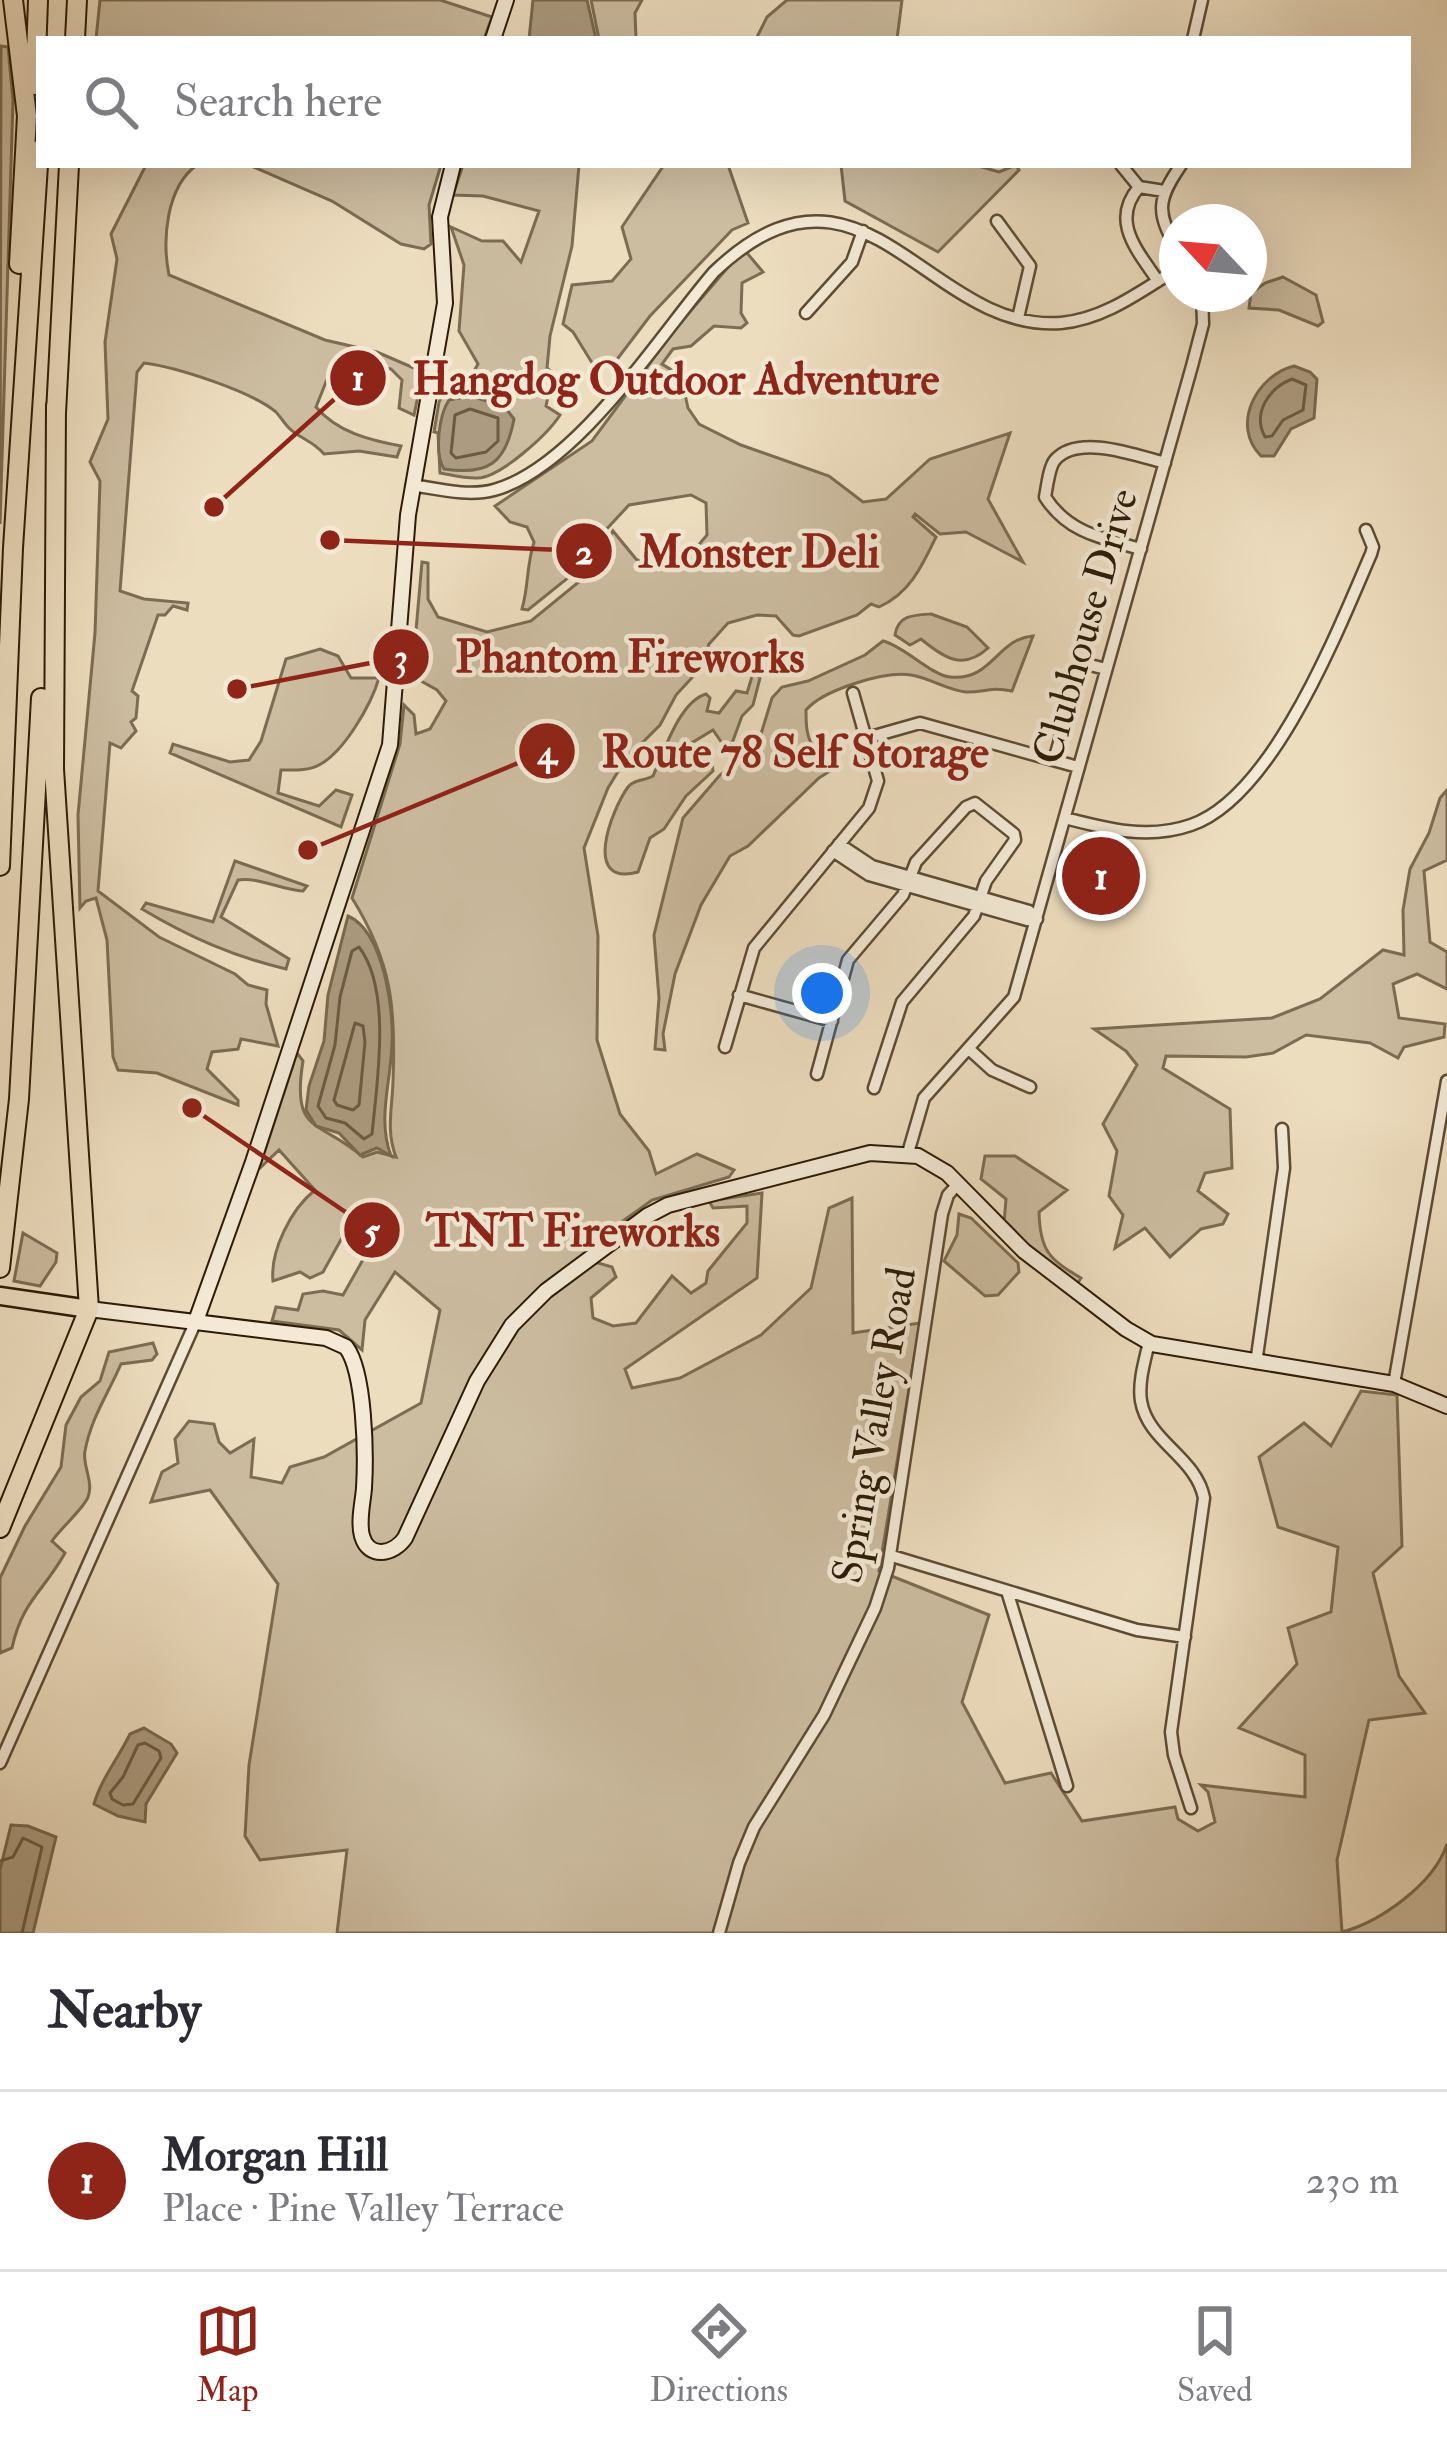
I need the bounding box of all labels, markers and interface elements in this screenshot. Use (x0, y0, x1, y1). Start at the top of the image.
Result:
search box (36, 36, 1411, 168)
icon: search (78, 69, 144, 135)
text: Search here (174, 74, 382, 130)
north arrow (1159, 204, 1267, 312)
callout: Hangdog Outdoor Adventure (328, 337, 963, 418)
text: Hangdog Outdoor Adventure (413, 352, 940, 408)
text: 1 (352, 356, 364, 401)
street label: Clubhouse Drive (1022, 483, 1150, 770)
callout: Monster Deli (554, 510, 904, 591)
text: Monster Deli (637, 525, 880, 581)
text: 2 (575, 530, 593, 575)
callout: Phantom Fireworks (371, 616, 828, 697)
text: Phantom Fireworks (455, 630, 805, 686)
text: 3 (394, 635, 408, 680)
callout: Route 78 Self Storage (517, 710, 1012, 791)
text: Route 78 Self Storage (601, 725, 989, 781)
text: 4 (536, 730, 559, 775)
pin: 1 (1062, 831, 1140, 921)
your location (792, 963, 852, 1023)
callout: TNT Fireworks (342, 1190, 744, 1271)
text: TNT Fireworks (425, 1204, 720, 1260)
text: 5 (364, 1209, 381, 1254)
street label: Spring Valley Road (822, 1263, 928, 1587)
text: Nearby (48, 1979, 201, 2043)
text: Morgan Hill (162, 2128, 388, 2184)
text: 1 (80, 2156, 94, 2205)
text: 230 m (1306, 2156, 1399, 2205)
text: Place · Pine Valley Terrace (162, 2184, 564, 2233)
tab: Map (195, 2298, 261, 2411)
tab: Directions (650, 2298, 788, 2411)
tab: Saved (1177, 2298, 1252, 2411)

